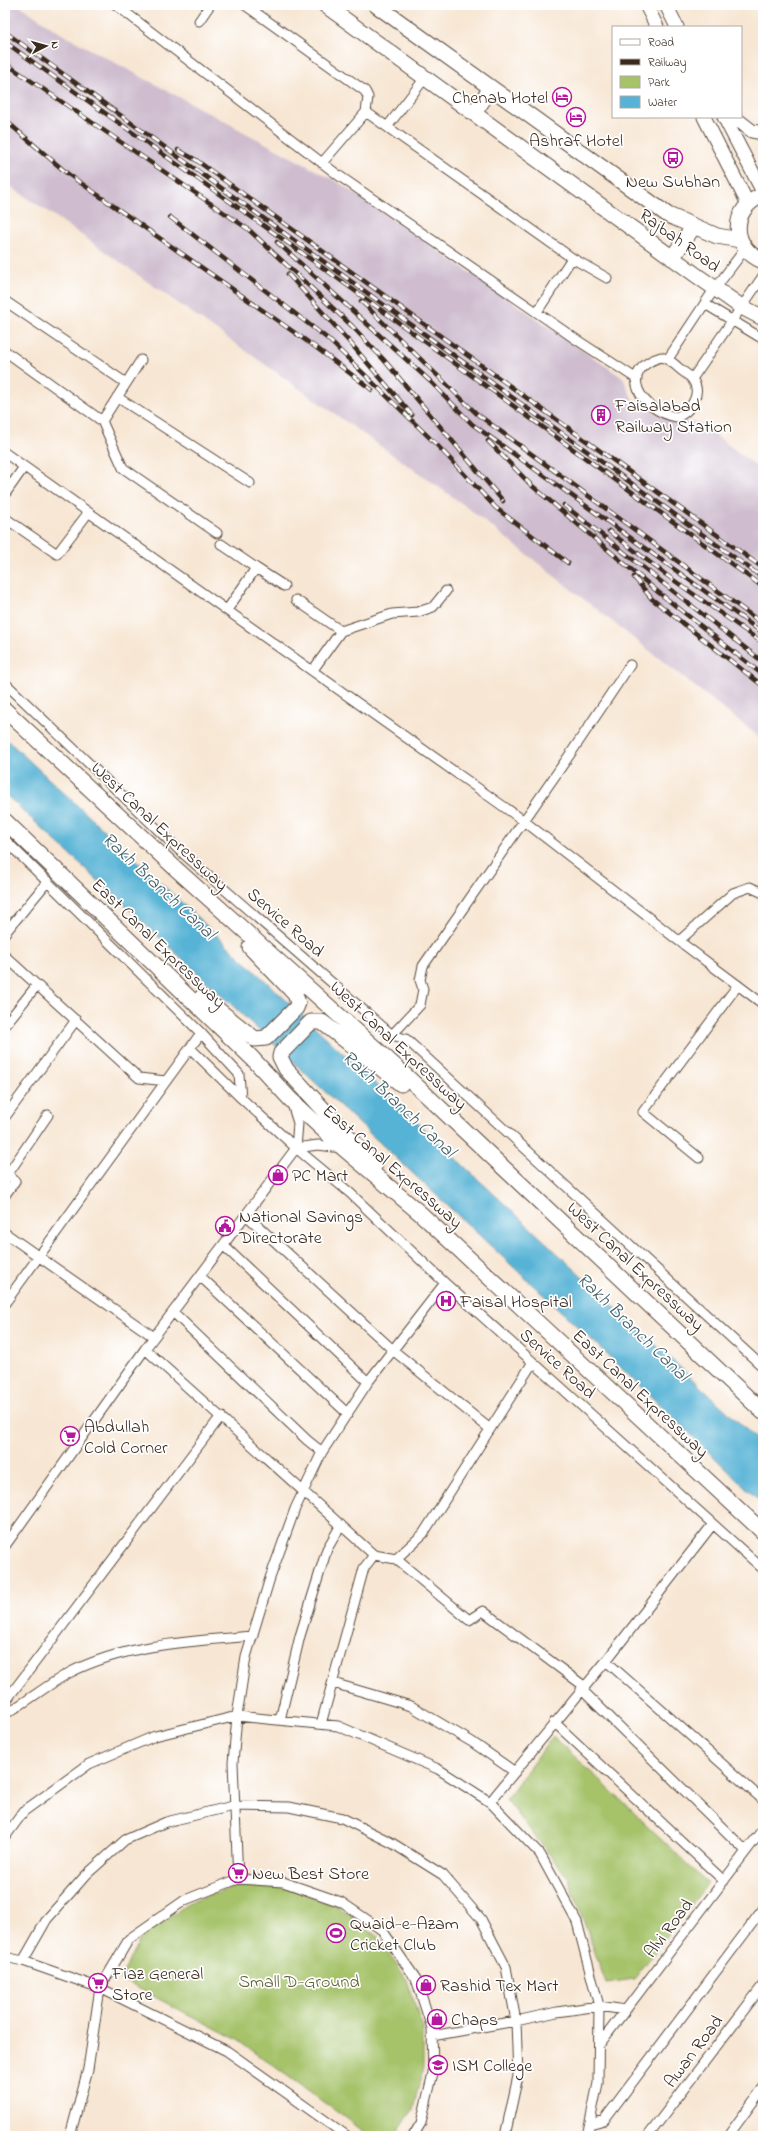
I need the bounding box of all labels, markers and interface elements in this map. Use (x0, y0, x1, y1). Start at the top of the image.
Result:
north arrow (26, 26, 66, 66)
legend (612, 26, 742, 118)
text: Road (648, 34, 674, 52)
text: N (47, 41, 63, 50)
text: Railway (648, 54, 687, 73)
text: Park (648, 74, 670, 92)
place label: Chenab Hotel (452, 86, 548, 112)
hotel icon: Chenab Hotel (551, 86, 573, 108)
text: Water (648, 94, 677, 112)
hotel icon: Ashraf Hotel (565, 106, 587, 128)
place label: Ashraf Hotel (529, 129, 623, 155)
bus stop icon: New Subhan (662, 147, 684, 169)
place label: New Subhan (626, 170, 720, 196)
street label: Rajbah Road (633, 203, 725, 280)
place label: Faisalabad Railway Station (614, 394, 732, 441)
building icon: Faisalabad Railway Station (590, 404, 612, 426)
street label: West Canal Expressway (84, 757, 233, 898)
water label: Rakh Branch Canal (95, 827, 223, 949)
street label: East Canal Expressway (84, 873, 231, 1016)
street label: Service Road (240, 883, 329, 965)
street label: West Canal Expressway (323, 976, 472, 1117)
water label: Rakh Branch Canal (335, 1045, 463, 1167)
street label: East Canal Expressway (316, 1099, 468, 1236)
shop icon: PC Mart (267, 1164, 289, 1186)
place label: PC Mart (292, 1164, 348, 1190)
street label: West Canal Expressway (560, 1197, 709, 1338)
place label: National Savings Directorate (238, 1205, 363, 1252)
public building icon: National Savings Directorate (214, 1215, 236, 1237)
water label: Rakh Branch Canal (570, 1267, 696, 1390)
hospital icon: Faisal Hospital (435, 1290, 457, 1312)
place label: Faisal Hospital (459, 1290, 572, 1316)
street label: Service Road (513, 1323, 601, 1406)
street label: East Canal Expressway (566, 1324, 714, 1465)
place label: Abdullah Cold Corner (84, 1415, 168, 1462)
supermarket icon: Abdullah Cold Corner (59, 1425, 81, 1447)
supermarket icon: New Best Store (227, 1862, 249, 1884)
place label: New Best Store (252, 1862, 370, 1888)
street label: Alvi Road (639, 1894, 700, 1964)
place label: Quaid-e-Azam Cricket Club (350, 1912, 459, 1959)
sports icon: Quaid-e-Azam Cricket Club (325, 1922, 347, 1944)
place label: Fiaz General Store (111, 1962, 203, 2009)
park label: Small D-Ground (238, 1970, 360, 1996)
supermarket icon: Fiaz General Store (87, 1972, 109, 1994)
shop icon: Rashid Tex Mart (415, 1974, 437, 1996)
place label: Rashid Tex Mart (440, 1974, 558, 2000)
shop icon: Chaps (426, 2008, 448, 2030)
place label: Chaps (451, 2008, 498, 2034)
street label: Awan Road (659, 2010, 731, 2094)
school or university icon: ISM College (427, 2054, 449, 2076)
place label: ISM College (452, 2054, 533, 2081)

